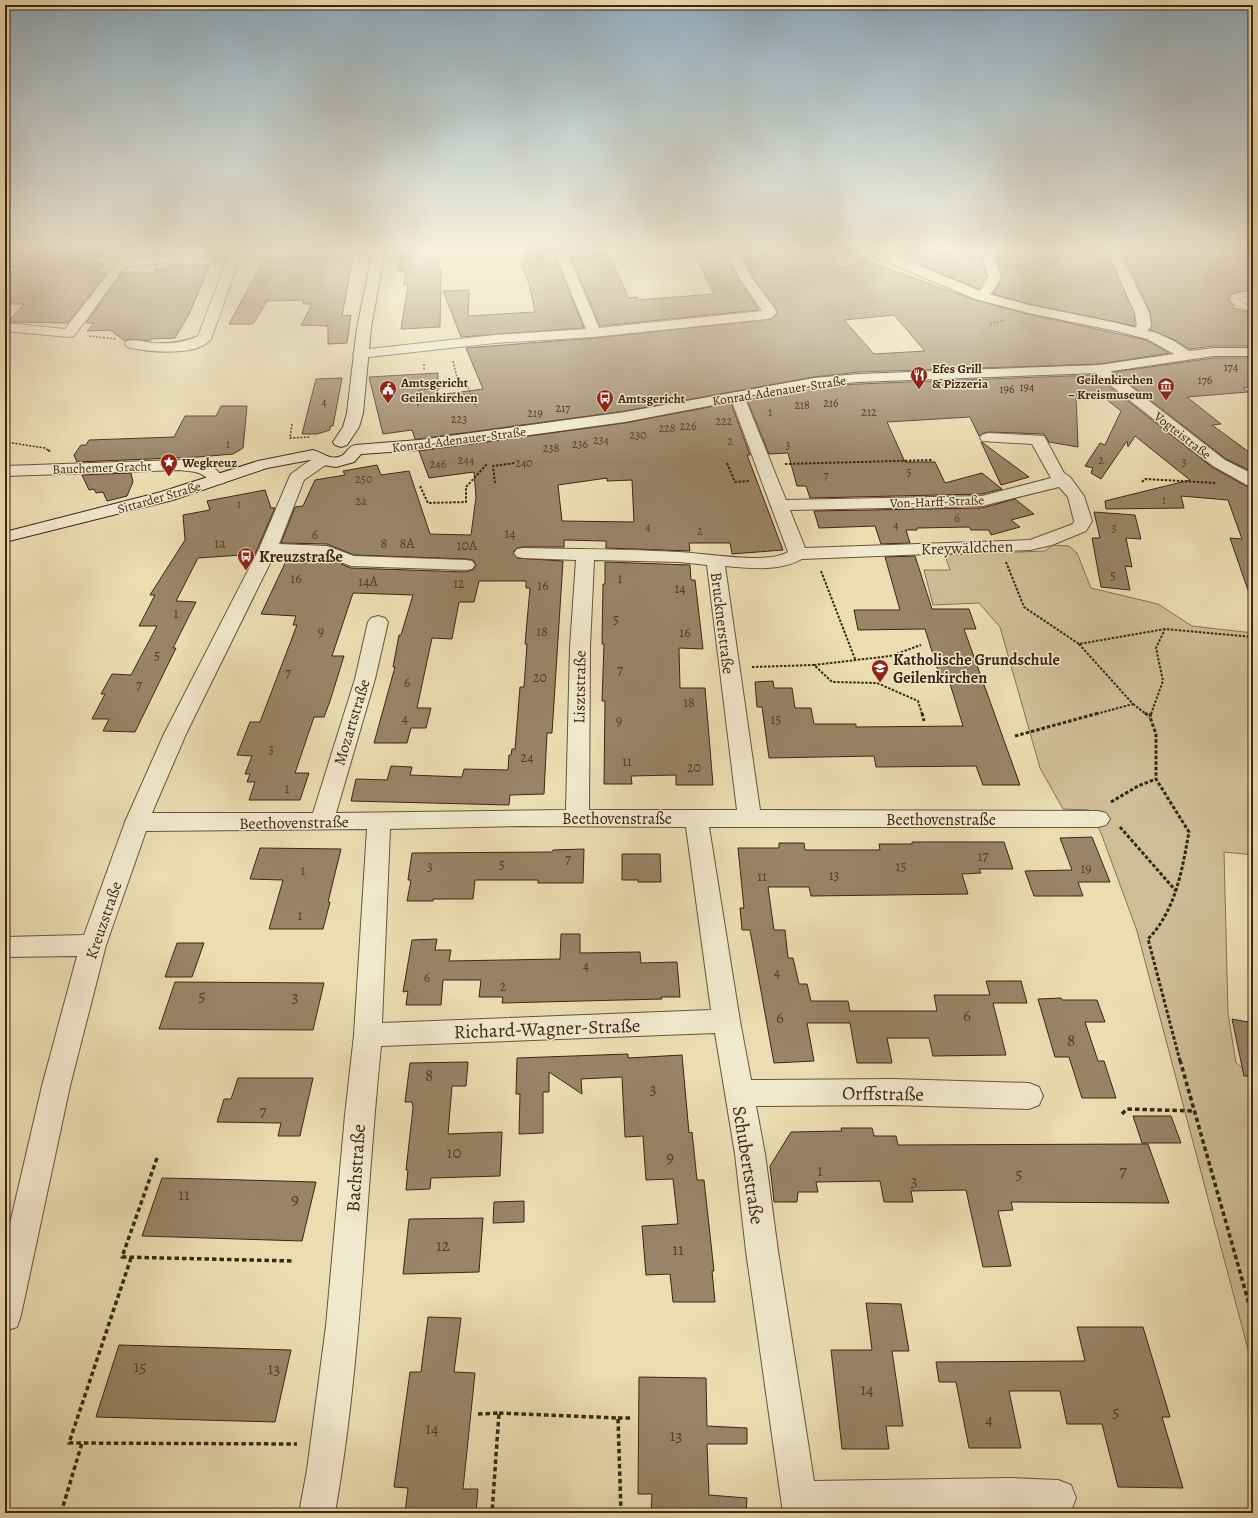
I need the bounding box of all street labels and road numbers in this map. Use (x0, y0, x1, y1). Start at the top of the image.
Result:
street label: Konrad-Adenauer-Straße (711, 372, 847, 409)
street label: Vogteistraße (1150, 407, 1215, 463)
street label: Konrad-Adenauer-Straße (391, 423, 527, 456)
street label: Bauchemer Gracht (52, 457, 153, 478)
street label: Sittarder Straße (116, 477, 203, 517)
street label: Von-Harff-Straße (889, 491, 985, 512)
street label: Kreywäldchen (920, 535, 1014, 561)
street label: Brucknerstraße (705, 571, 739, 675)
street label: Lisztstraße (568, 650, 592, 724)
street label: Mozartstraße (328, 676, 376, 768)
street label: Beethovenstraße (562, 808, 672, 830)
street label: Beethovenstraße (886, 809, 996, 831)
street label: Beethovenstraße (239, 811, 349, 835)
street label: Kreuzstraße (80, 878, 128, 962)
street label: Richard-Wagner-Straße (453, 1013, 641, 1045)
street label: Orffstraße (842, 1080, 924, 1108)
street label: Schubertstraße (726, 1104, 770, 1226)
street label: Bachstraße (340, 1123, 372, 1213)

